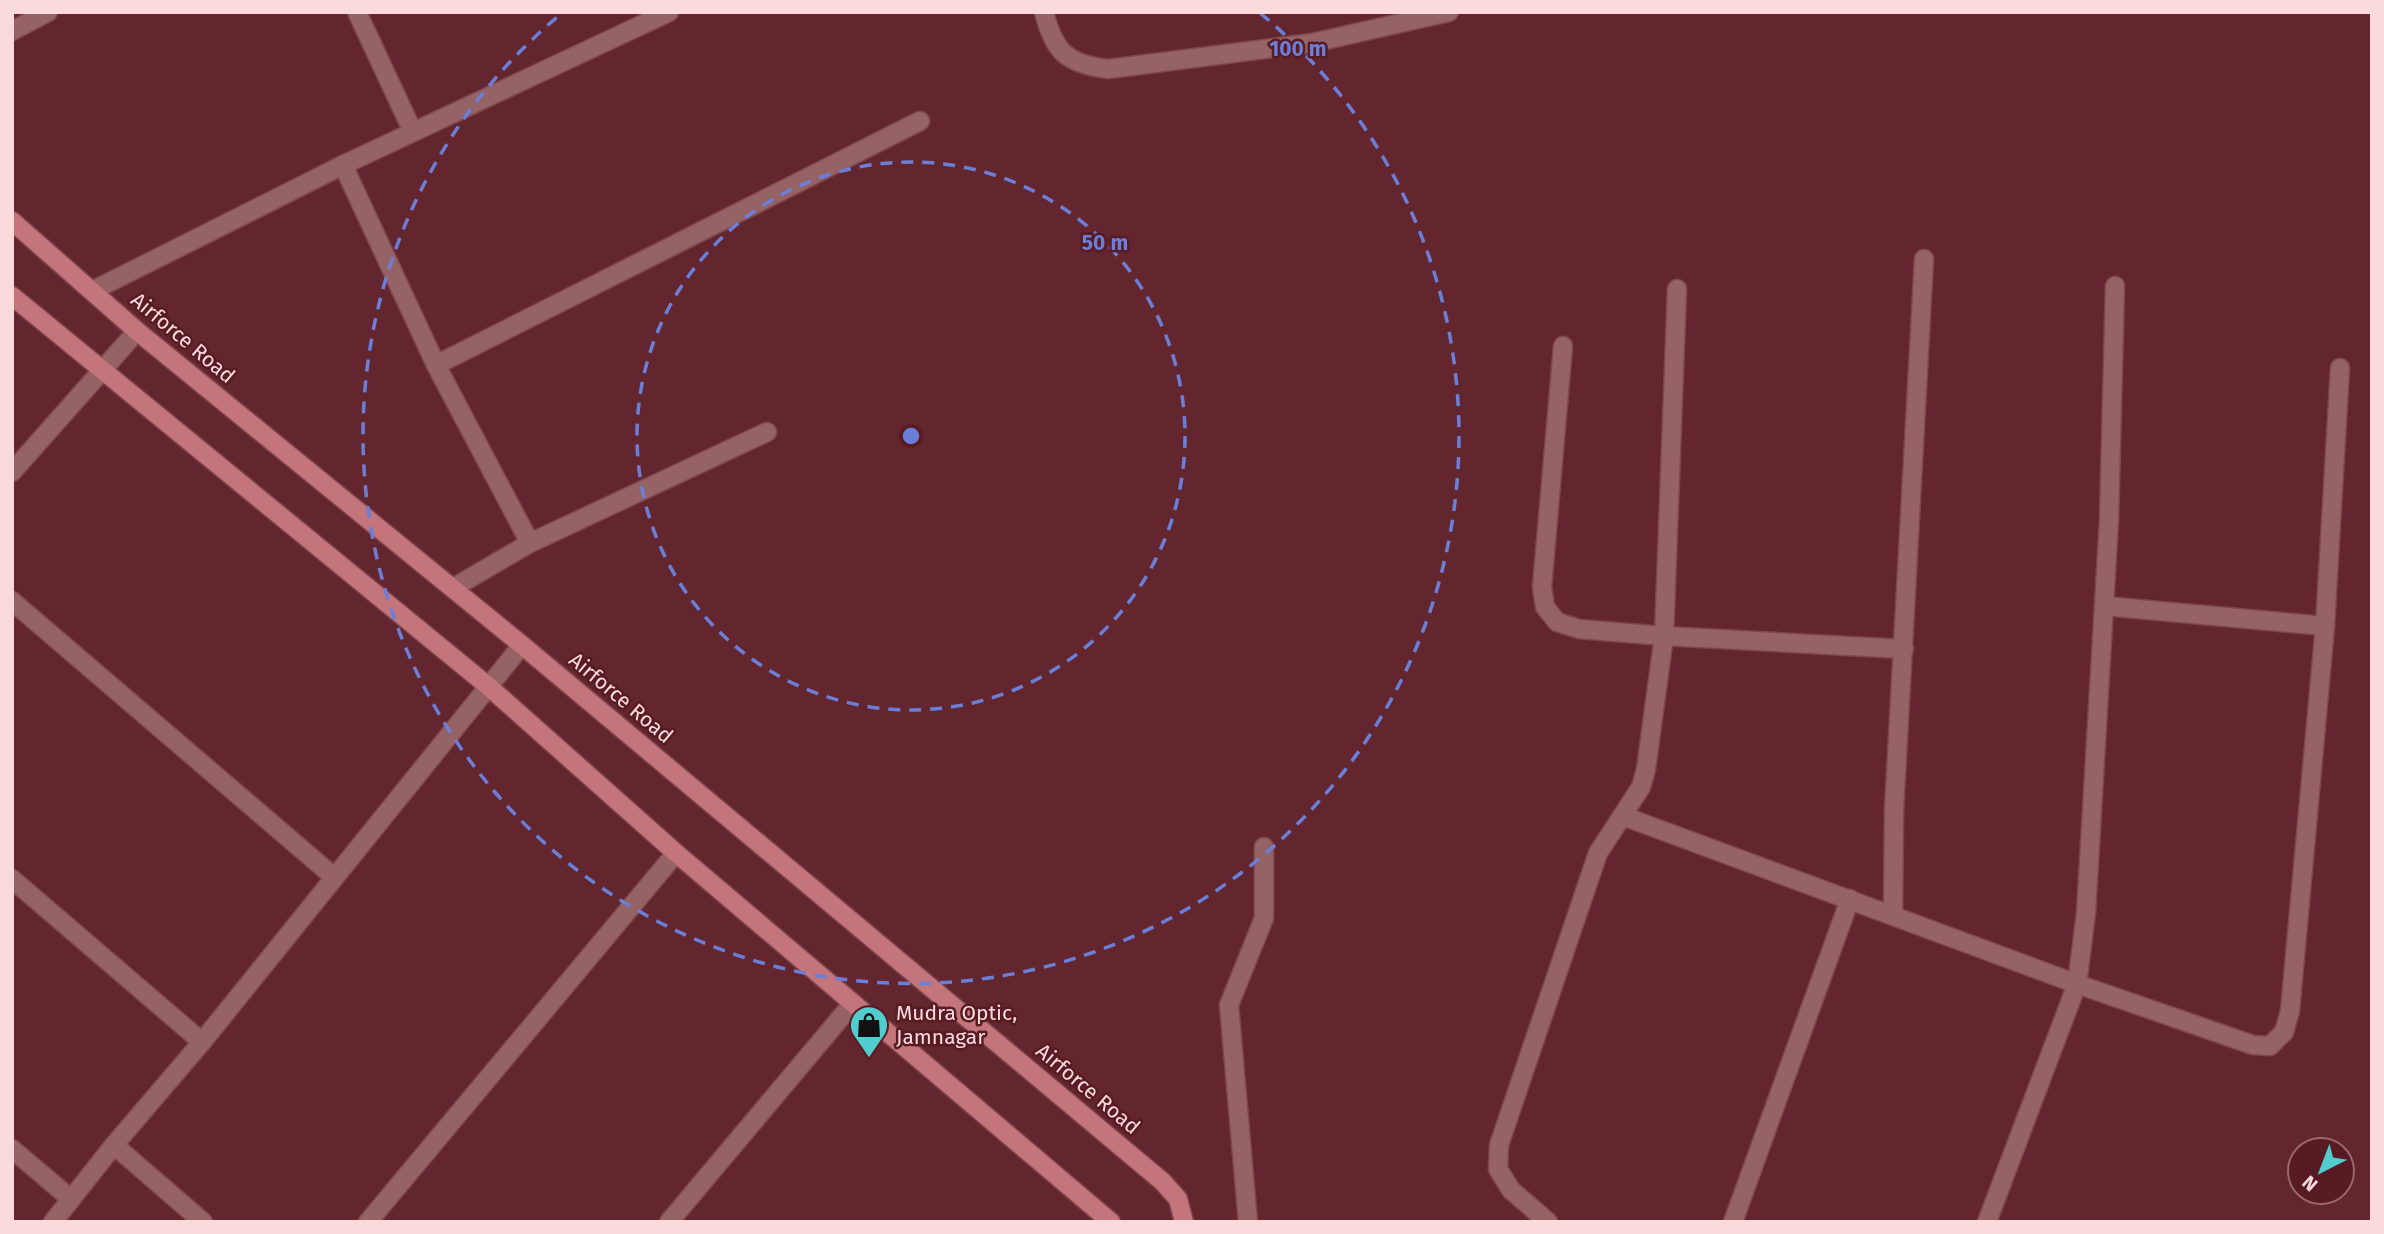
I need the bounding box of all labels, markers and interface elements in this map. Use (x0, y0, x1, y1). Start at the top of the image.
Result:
text: 100 m (1269, 36, 1327, 62)
text: 50 m (1082, 230, 1128, 256)
street label: Airforce Road (126, 287, 240, 389)
centre of rings (899, 424, 923, 448)
street label: Airforce Road (564, 647, 678, 749)
place label: Mudra Optic, Jamnagar (896, 1000, 1017, 1050)
shop icon: Mudra Optic, Jamnagar (848, 1004, 890, 1059)
street label: Airforce Road (1031, 1038, 1145, 1140)
north arrow (2286, 1136, 2356, 1206)
text: N (2298, 1170, 2322, 1196)

